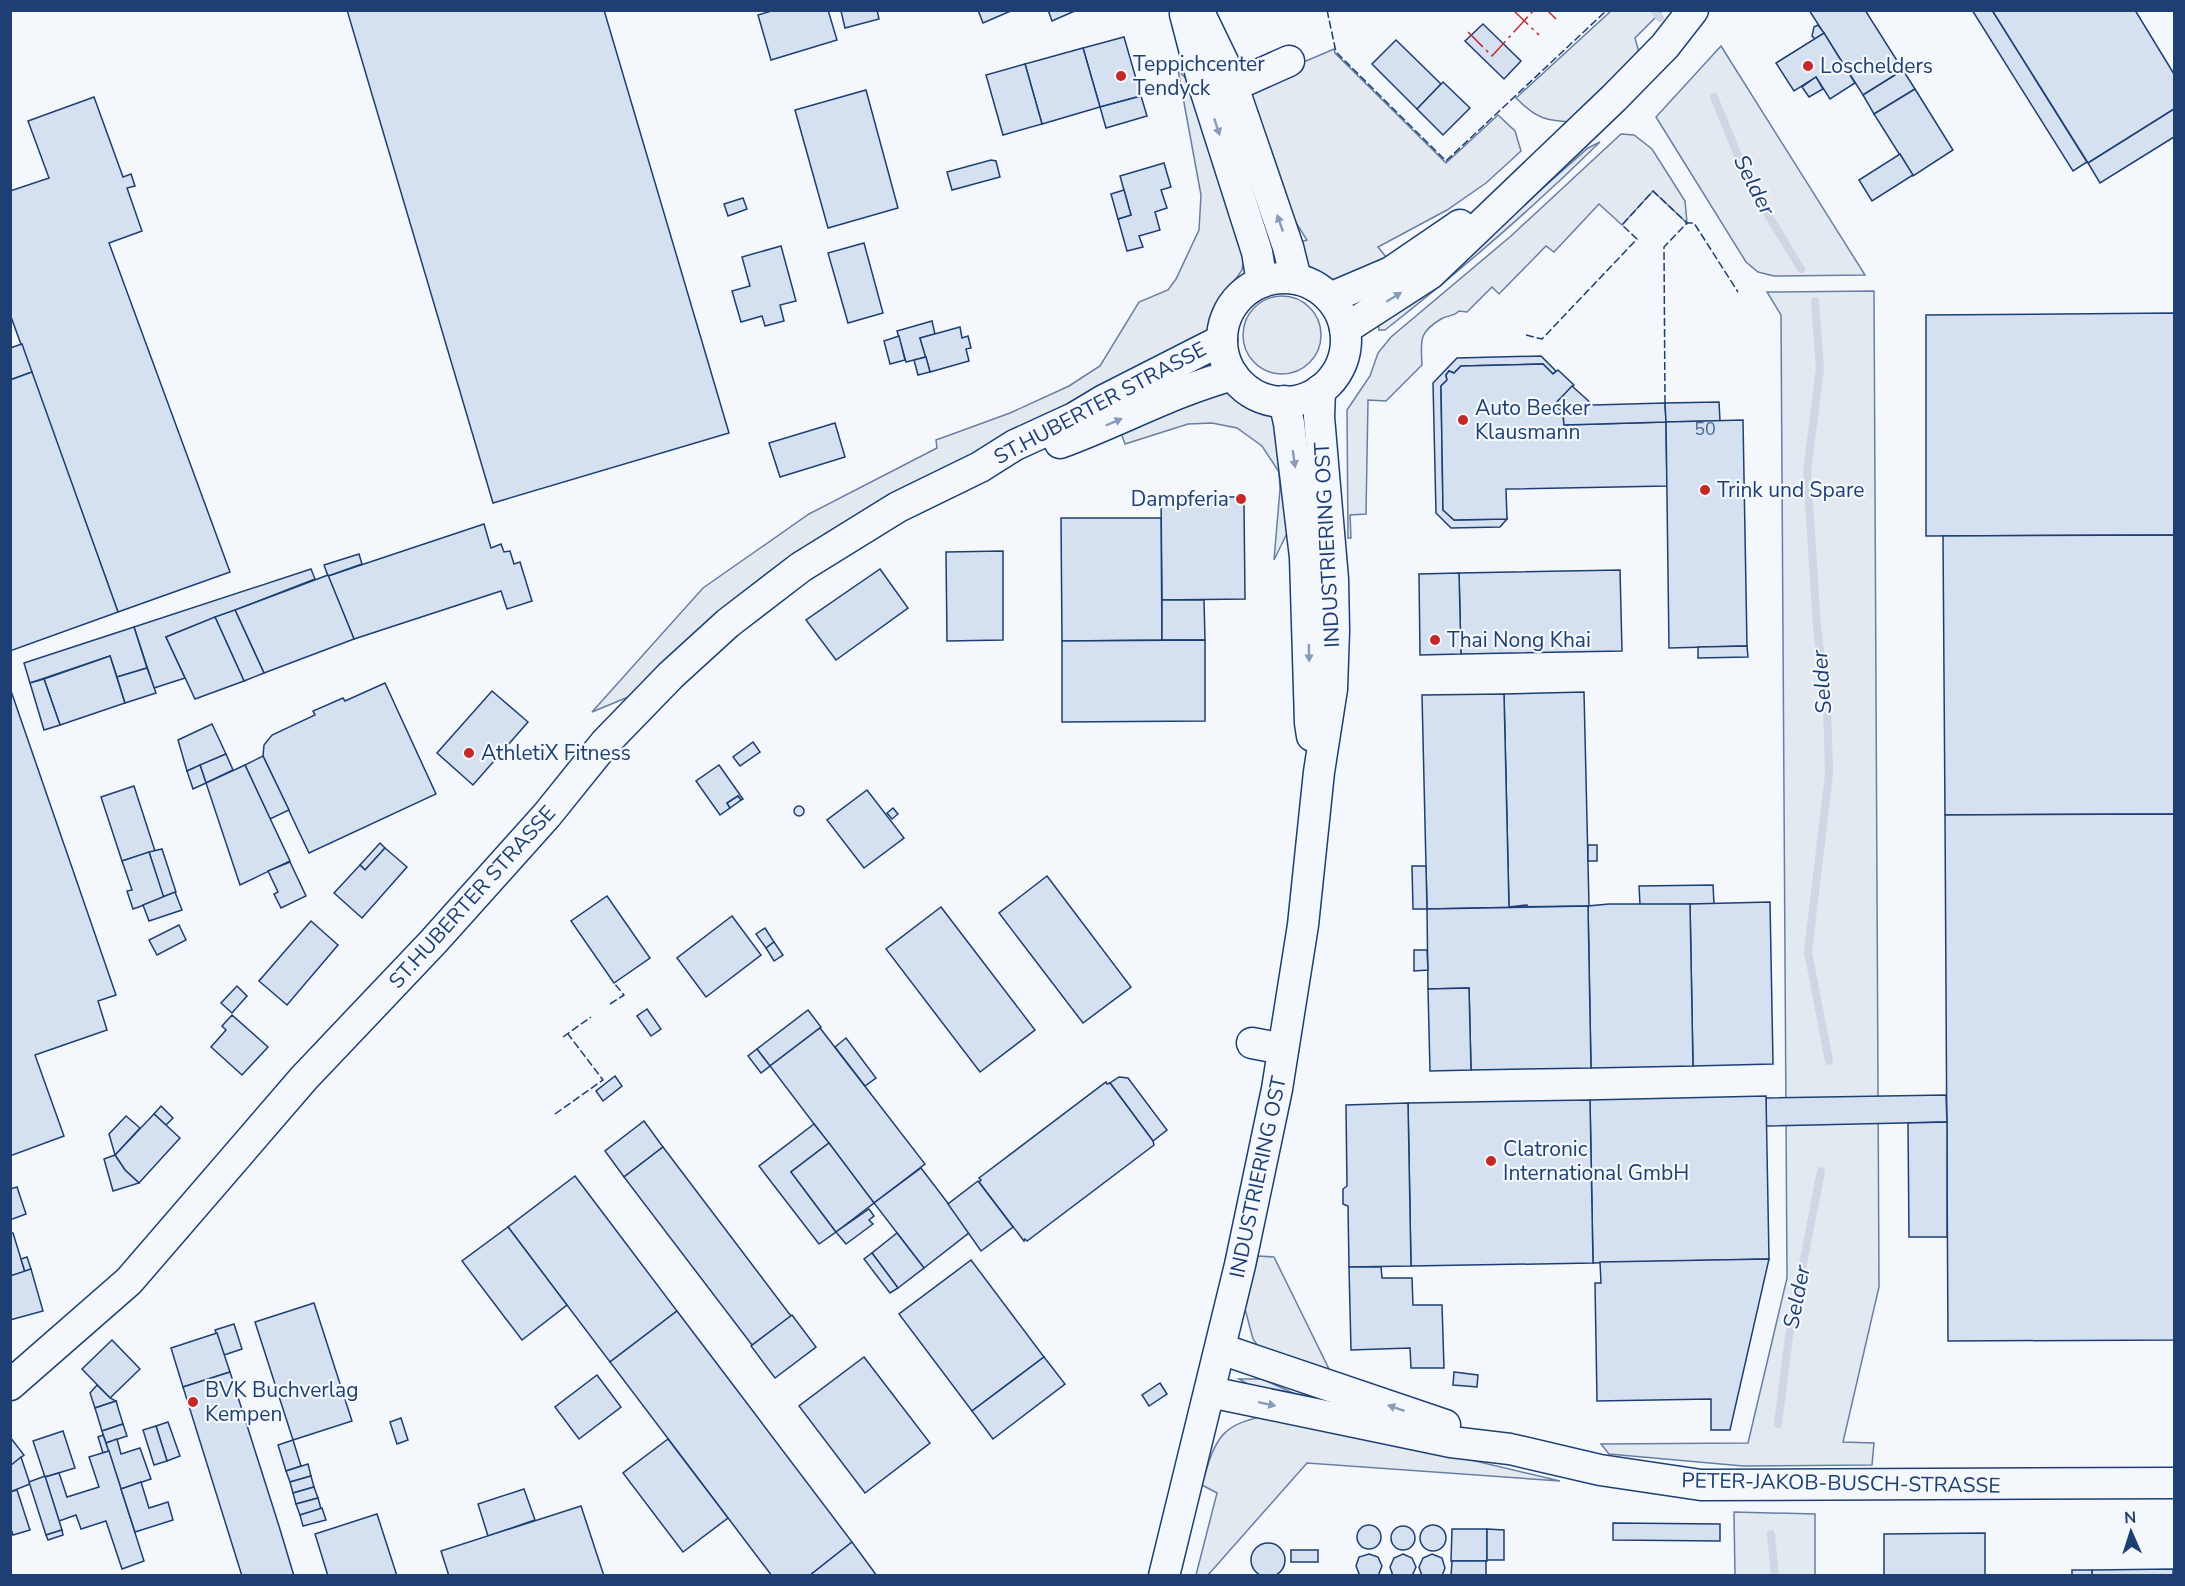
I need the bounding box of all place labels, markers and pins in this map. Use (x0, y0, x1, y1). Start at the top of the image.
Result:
place label: Teppichcenter Tendyck (1133, 50, 1265, 102)
place label: Loschelders (1820, 52, 1933, 80)
marker: Loschelders (1801, 59, 1815, 73)
marker: Teppichcenter Tendyck (1114, 69, 1128, 83)
place label: Auto Becker Klausmann (1475, 394, 1591, 446)
marker: Auto Becker Klausmann (1456, 413, 1470, 427)
place label: Trink und Spare (1717, 476, 1864, 504)
marker: Trink und Spare (1698, 483, 1712, 497)
place label: Dampferia (1131, 485, 1229, 513)
marker: Dampferia (1234, 492, 1248, 506)
place label: Thai Nong Khai (1447, 626, 1591, 654)
marker: Thai Nong Khai (1428, 633, 1442, 647)
place label: AthletiX Fitness (481, 739, 631, 767)
marker: AthletiX Fitness (462, 746, 476, 760)
place label: Clatronic International GmbH (1503, 1135, 1689, 1187)
marker: Clatronic International GmbH (1484, 1154, 1498, 1168)
place label: BVK Buchverlag Kempen (205, 1376, 359, 1428)
marker: BVK Buchverlag Kempen (186, 1395, 200, 1409)

